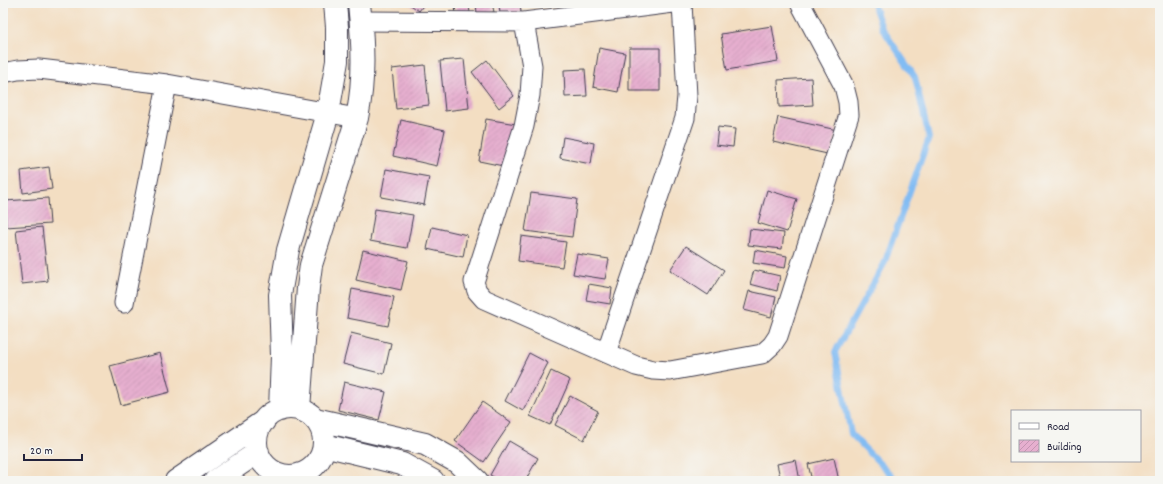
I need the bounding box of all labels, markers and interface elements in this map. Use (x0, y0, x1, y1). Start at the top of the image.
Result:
legend (1011, 410, 1141, 462)
text: Road (1047, 419, 1069, 436)
scale bar (24, 436, 82, 462)
text: Building (1047, 439, 1082, 456)
text: 20 m (30, 443, 53, 460)

